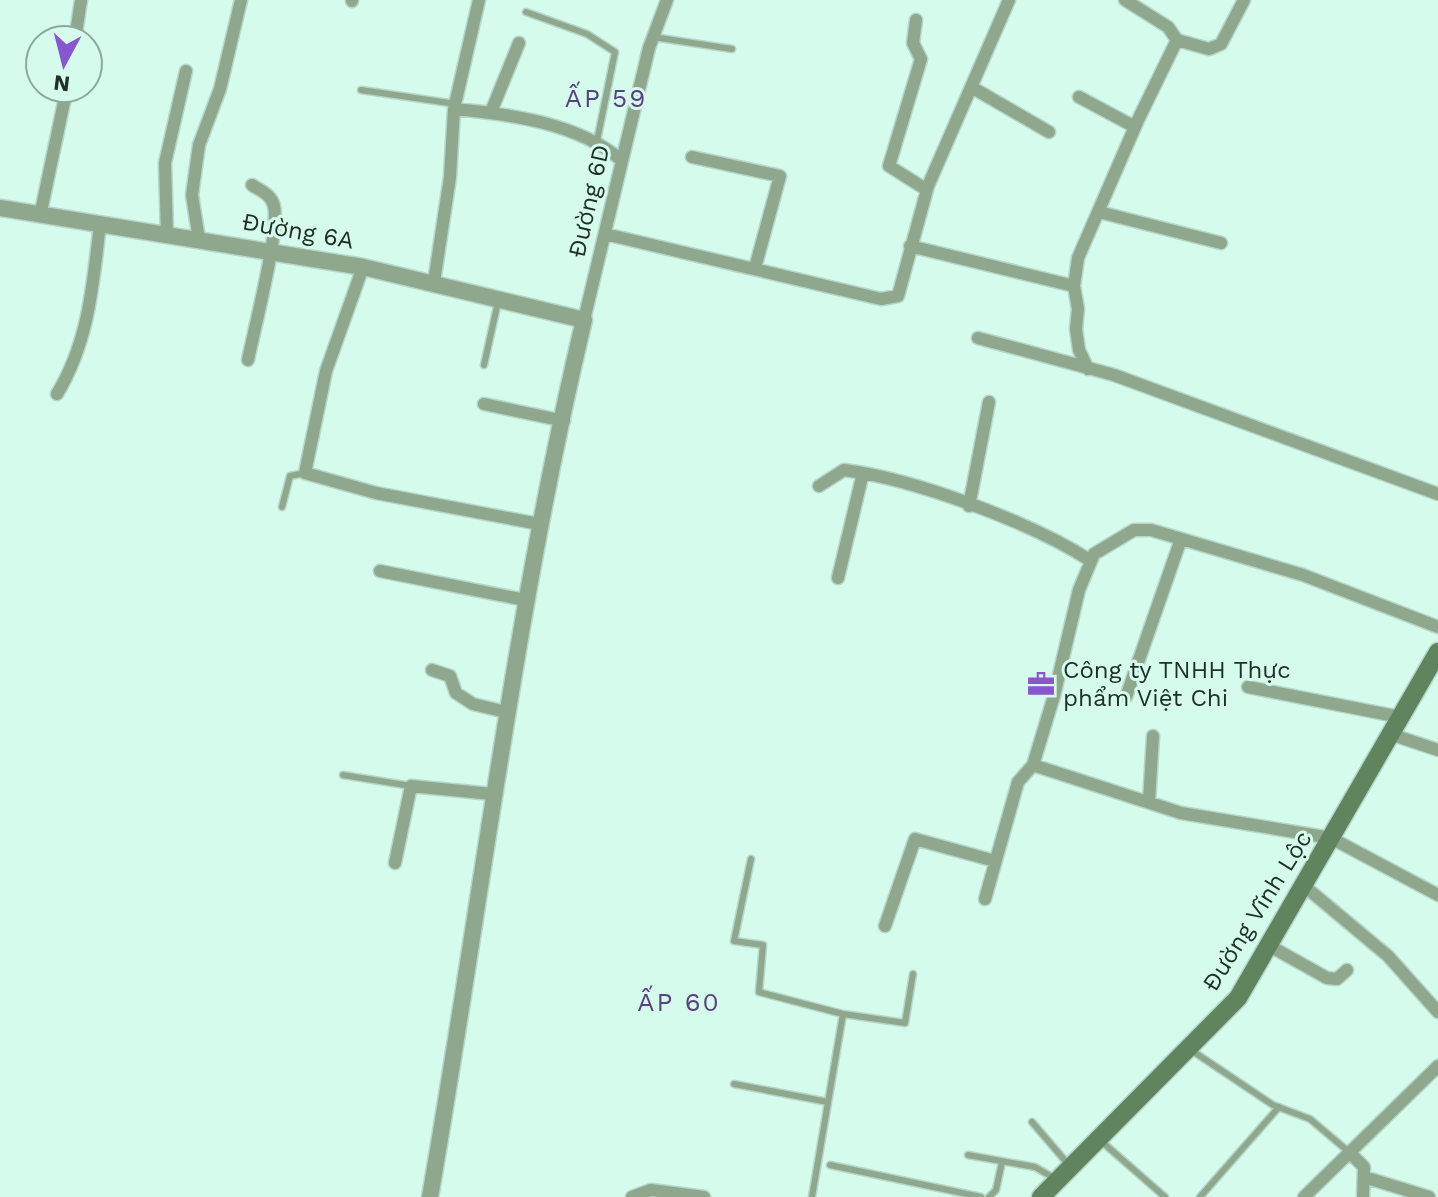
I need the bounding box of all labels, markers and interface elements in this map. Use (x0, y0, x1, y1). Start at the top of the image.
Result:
north arrow (24, 24, 104, 104)
text: N (52, 70, 71, 97)
district label: ẤP 59 (565, 81, 647, 113)
street label: Đường 6D (562, 142, 616, 260)
street label: Đường 6A (240, 207, 356, 255)
place label: Công ty TNHH Thực phẩm Việt Chi (1063, 656, 1291, 712)
office icon: Công ty TNHH Thực phẩm Việt Chi (1026, 669, 1056, 699)
street label: Đường Vĩnh Lộc (1196, 826, 1318, 996)
district label: ẤP 60 (637, 985, 721, 1017)

